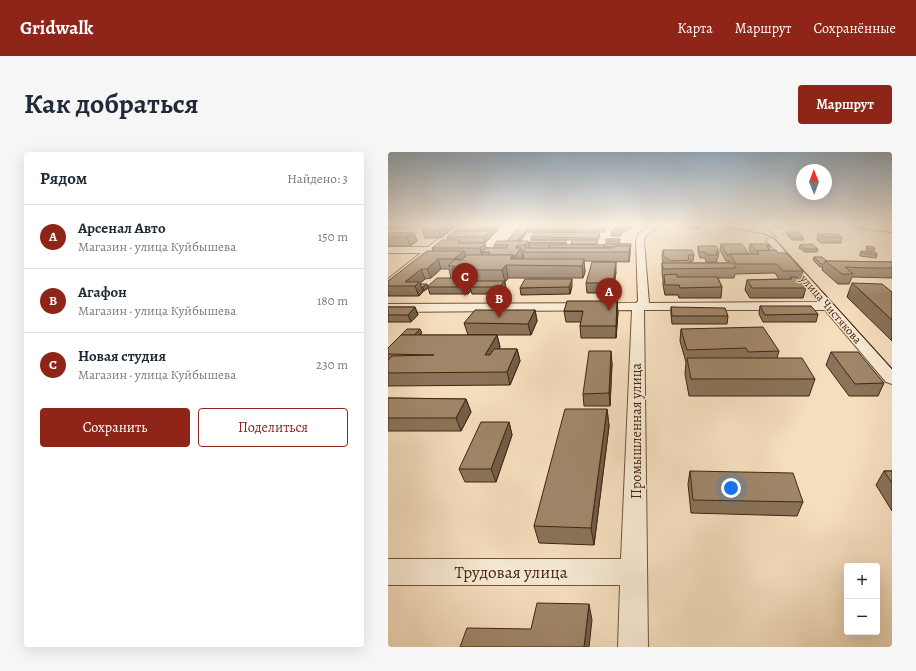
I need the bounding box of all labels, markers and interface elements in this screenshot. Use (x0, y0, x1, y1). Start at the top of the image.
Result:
text: Gridwalk (20, 15, 93, 41)
text: Карта (678, 19, 713, 38)
text: Маршрут (735, 19, 791, 38)
text: Сохранённые (813, 19, 896, 38)
text: Как добраться (24, 85, 199, 123)
button: Маршрут (798, 85, 892, 124)
north arrow (796, 164, 832, 200)
text: Рядом (40, 167, 87, 190)
text: Найдено: 3 (287, 170, 348, 187)
text: Арсенал Авто (78, 218, 165, 238)
text: A (49, 228, 57, 245)
text: 150 m (318, 228, 348, 245)
text: Магазин · улица Куйбышева (78, 238, 236, 255)
pin: C (452, 263, 478, 296)
street label: улица Чистякова (796, 270, 866, 347)
pin: A (596, 278, 622, 311)
text: Агафон (78, 282, 127, 302)
pin: B (486, 285, 512, 318)
text: B (49, 292, 57, 309)
text: 180 m (317, 292, 348, 309)
text: Магазин · улица Куйбышева (78, 302, 236, 319)
text: Новая студия (78, 346, 166, 366)
text: C (49, 356, 57, 373)
text: 230 m (316, 356, 348, 373)
street label: Промышленная улица (627, 362, 646, 499)
text: Магазин · улица Куйбышева (78, 366, 236, 383)
button: Сохранить (40, 408, 190, 447)
button: Поделиться (198, 408, 348, 447)
your location (721, 478, 741, 498)
street label: Трудовая улица (455, 561, 568, 584)
map controls (844, 563, 880, 635)
button: + (844, 563, 880, 599)
button: − (844, 599, 880, 635)

